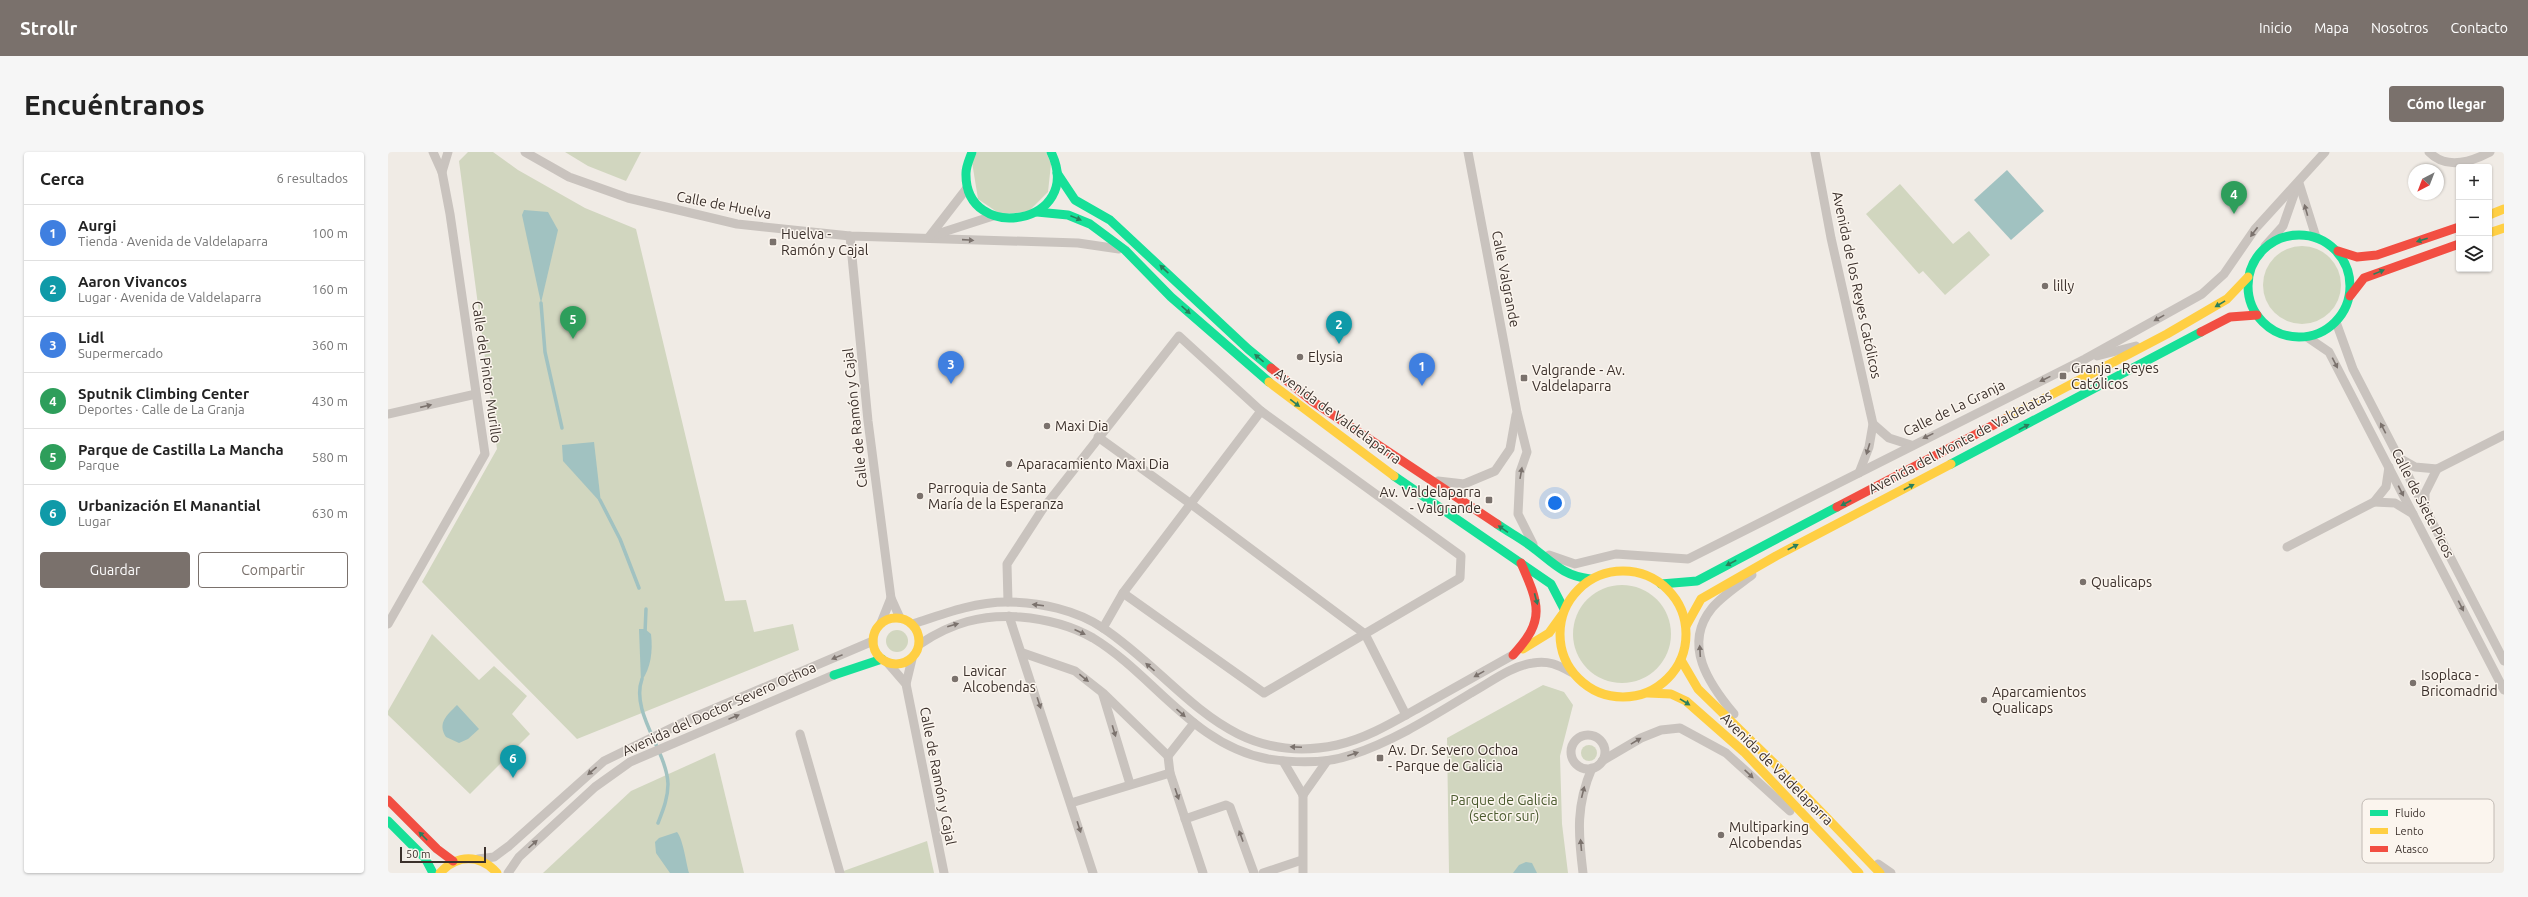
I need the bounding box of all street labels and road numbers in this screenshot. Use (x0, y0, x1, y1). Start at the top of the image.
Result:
street label: Calle de Huelva (675, 188, 773, 222)
street label: Avenida de los Reyes Católicos (1829, 190, 1885, 380)
street label: Calle Valgrande (1489, 229, 1523, 329)
street label: Calle del Pintor Murillo (469, 300, 505, 444)
street label: Calle de Ramón y Cajal (840, 347, 870, 489)
street label: Avenida de Valdelaparra (1272, 365, 1404, 467)
street label: Calle de La Granja (1901, 376, 2007, 440)
street label: Avenida del Monte de Valdelatas (1866, 387, 2054, 497)
street label: Calle de Siete Picos (2389, 446, 2457, 560)
street label: Avenida del Doctor Severo Ochoa (620, 659, 818, 759)
street label: Calle de Ramón y Cajal (917, 705, 959, 847)
street label: Avenida de Valdelaparra (1718, 710, 1836, 828)

